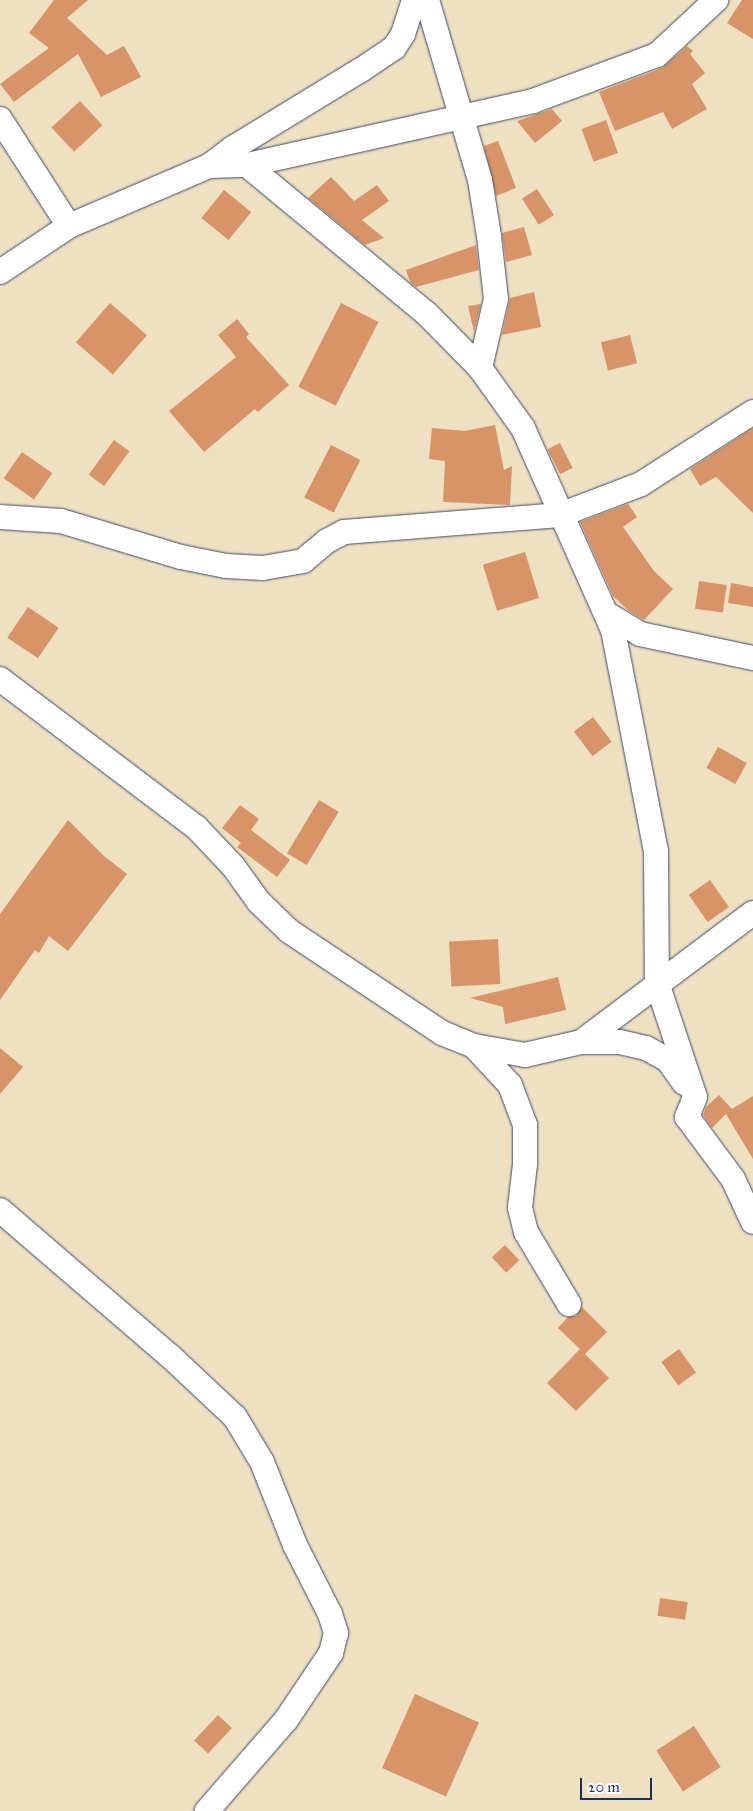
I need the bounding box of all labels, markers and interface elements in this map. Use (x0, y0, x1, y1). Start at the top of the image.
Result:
scale bar (583, 1768, 656, 1800)
text: 20 m (588, 1778, 620, 1796)

